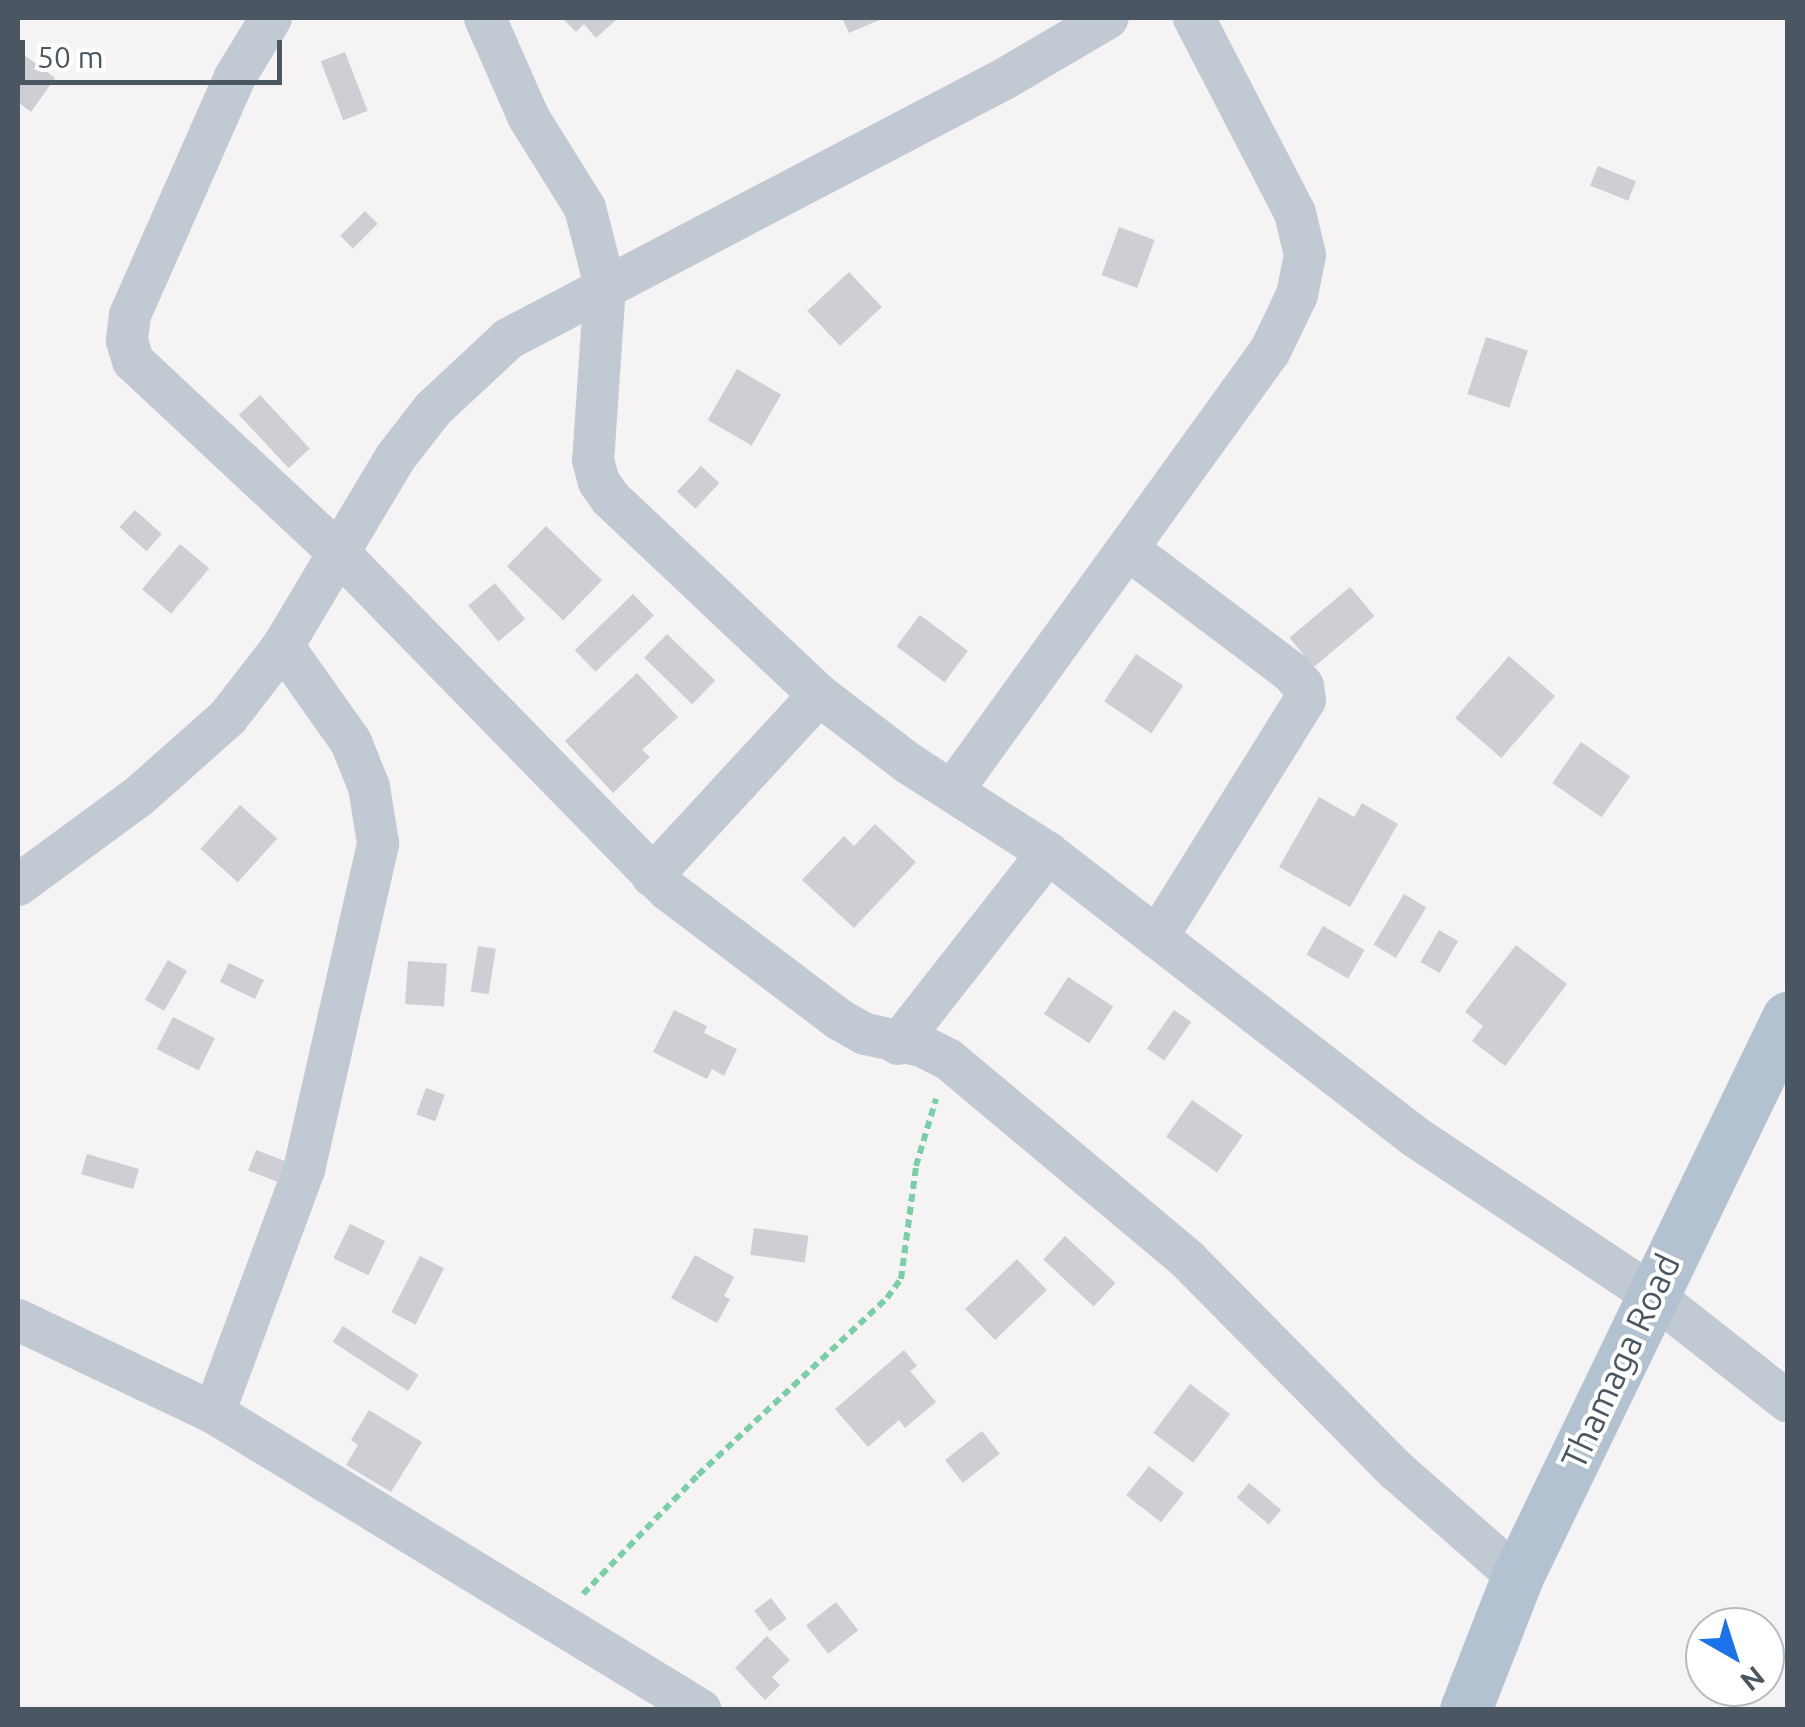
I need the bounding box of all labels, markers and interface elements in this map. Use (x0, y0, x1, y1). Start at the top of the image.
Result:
scale bar (25, 20, 288, 82)
text: 50 m (37, 40, 104, 74)
street label: Thamaga Road (1552, 1247, 1688, 1475)
north arrow (1685, 1607, 1785, 1707)
text: N (1735, 1661, 1771, 1698)

